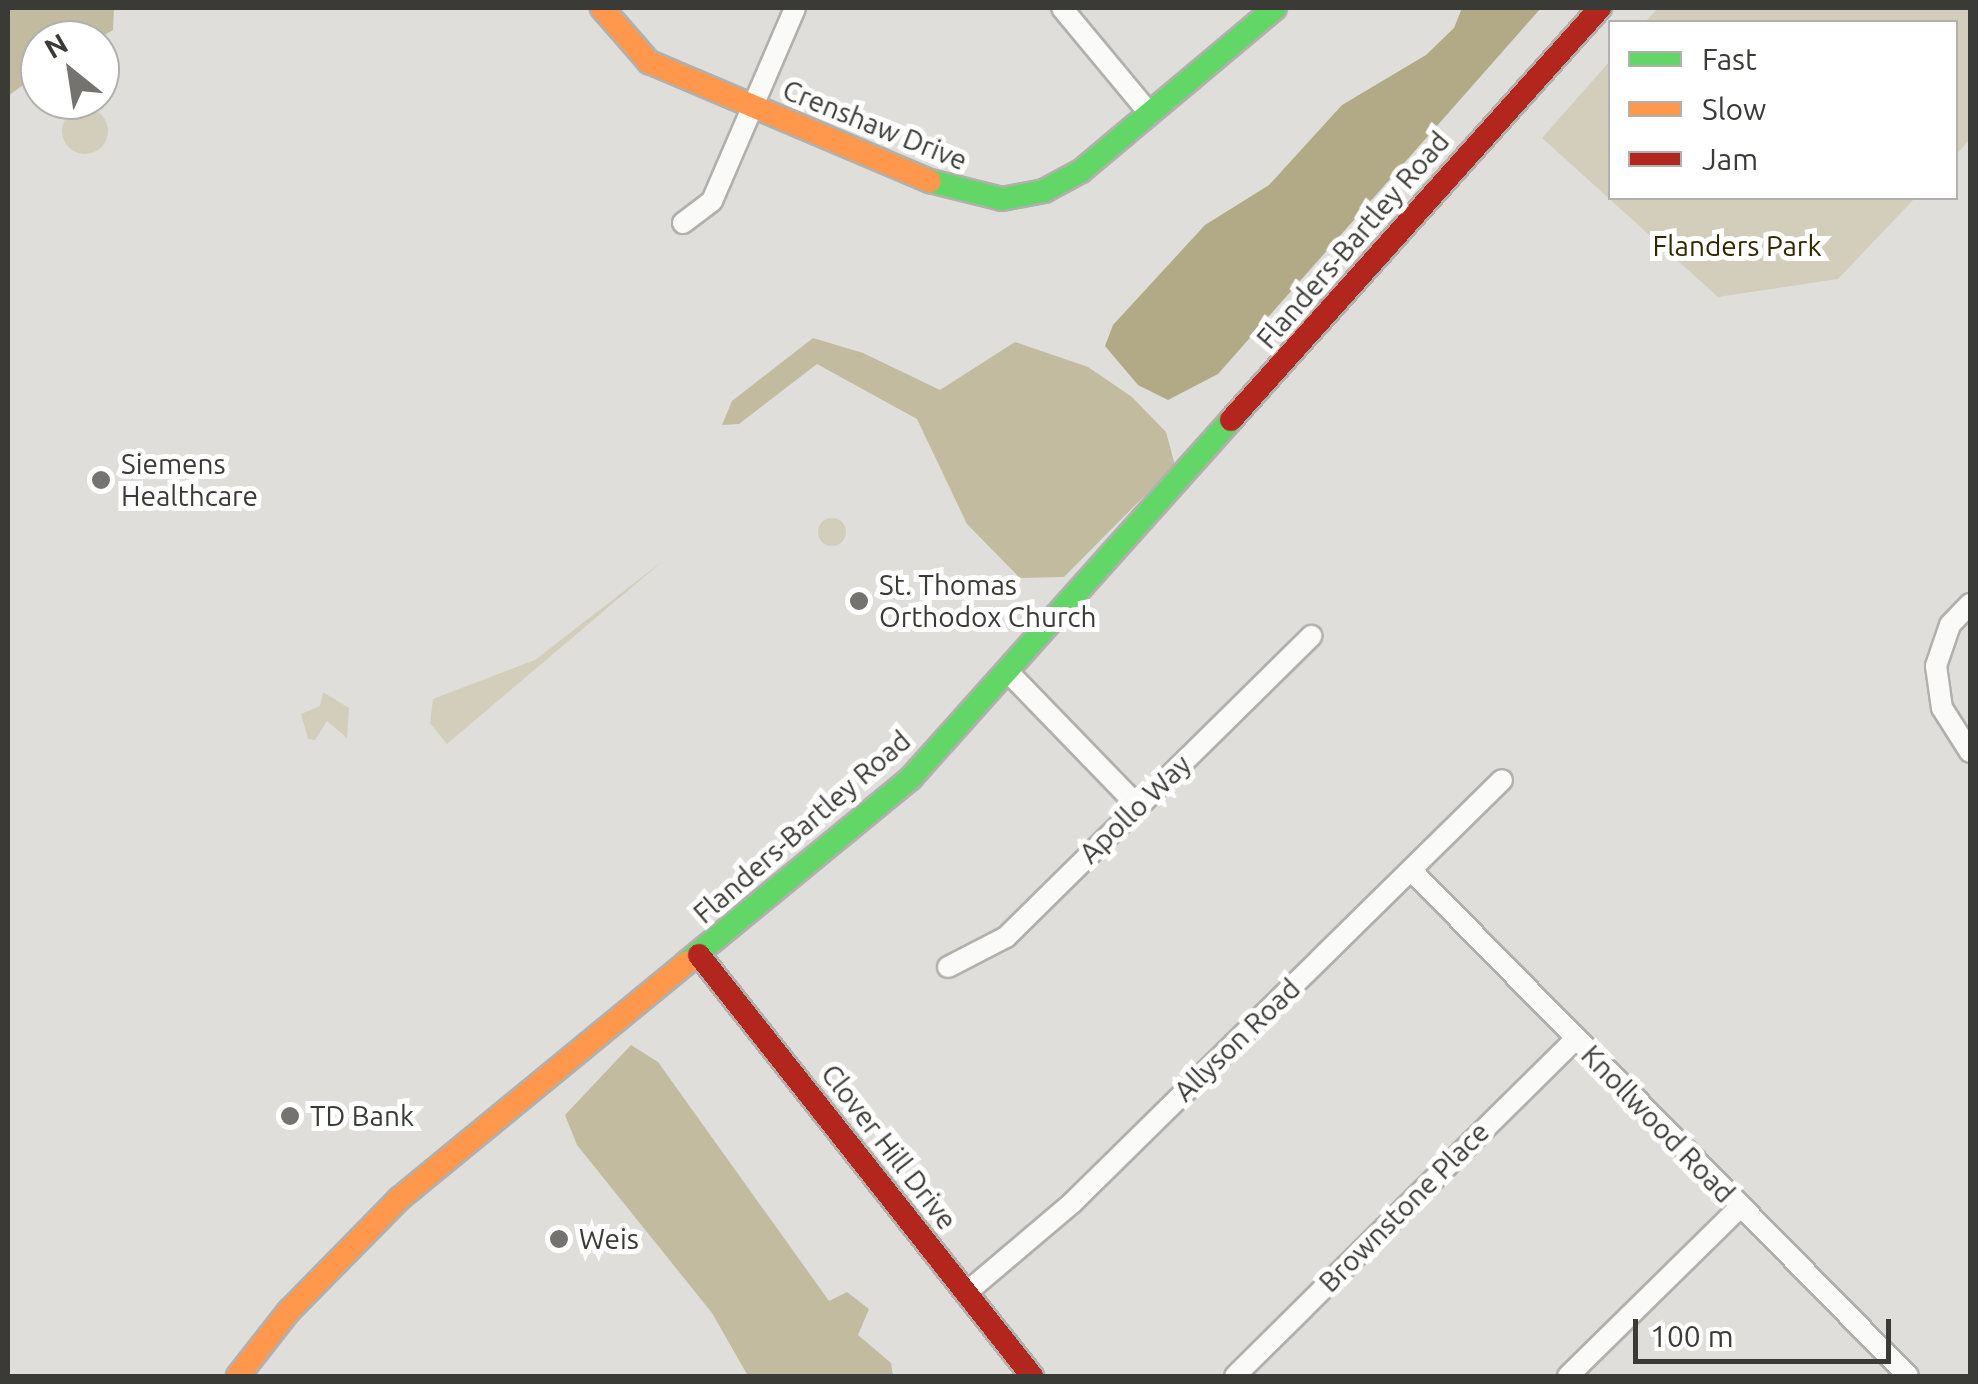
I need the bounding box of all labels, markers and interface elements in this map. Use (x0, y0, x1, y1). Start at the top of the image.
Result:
north arrow (20, 20, 120, 120)
legend (1608, 20, 1958, 200)
text: N (39, 27, 73, 64)
text: Fast (1702, 42, 1757, 76)
street label: Crenshaw Drive (778, 73, 972, 177)
text: Slow (1702, 92, 1766, 126)
street label: Flanders-Bartley Road (1250, 125, 1456, 355)
text: Jam (1702, 142, 1758, 176)
park label: Flanders Park (1652, 229, 1822, 263)
place label: Siemens Healthcare (121, 447, 258, 513)
marker: Siemens Healthcare (90, 469, 112, 491)
place label: St. Thomas Orthodox Church (879, 568, 1096, 634)
marker: St. Thomas Orthodox Church (848, 590, 870, 612)
street label: Flanders-Bartley Road (687, 724, 917, 930)
street label: Apollo Way (1072, 748, 1198, 870)
street label: Allyson Road (1167, 972, 1307, 1108)
street label: Knollwood Road (1574, 1038, 1742, 1210)
street label: Clover Hill Drive (814, 1058, 964, 1236)
place label: TD Bank (310, 1099, 414, 1133)
marker: TD Bank (279, 1105, 301, 1127)
street label: Brownstone Place (1312, 1115, 1496, 1299)
place label: Weis (579, 1222, 639, 1256)
marker: Weis (548, 1228, 570, 1250)
scale bar (1638, 1299, 1896, 1361)
text: 100 m (1650, 1319, 1734, 1353)

